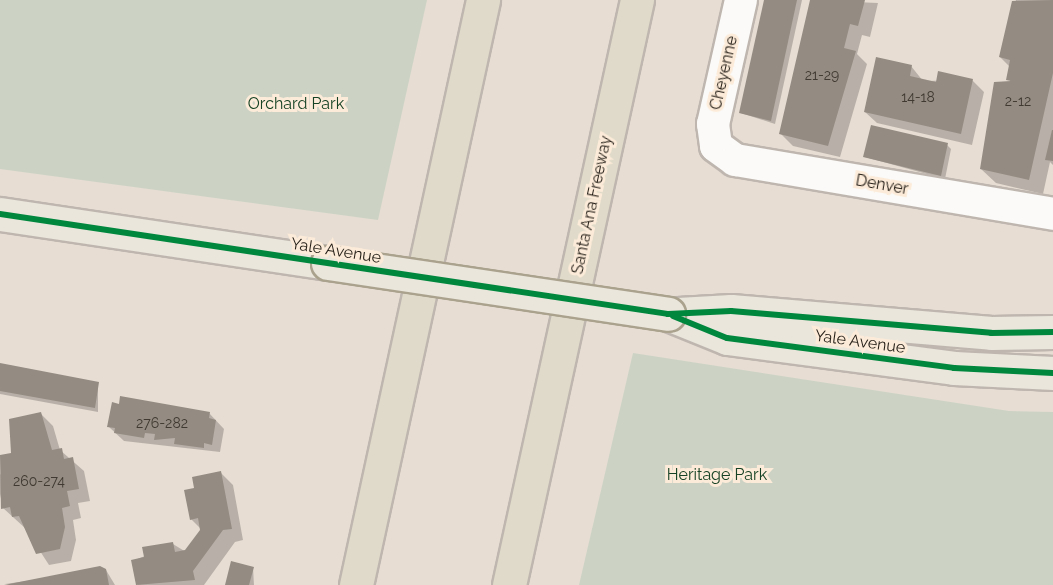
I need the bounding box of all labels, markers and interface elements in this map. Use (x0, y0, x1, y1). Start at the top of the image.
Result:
street label: Cheyenne (706, 34, 742, 112)
house number: 21-29 (805, 67, 839, 83)
house number: 14-18 (901, 89, 935, 105)
house number: 2-12 (1005, 93, 1031, 109)
park label: Orchard Park (248, 94, 344, 114)
street label: Santa Ana Freeway (568, 134, 616, 276)
street label: Denver (854, 171, 910, 199)
street label: Yale Avenue (289, 234, 383, 268)
street label: Yale Avenue (813, 326, 907, 358)
house number: 276-282 (136, 415, 188, 431)
park label: Heritage Park (667, 465, 767, 485)
house number: 260-274 (13, 473, 65, 489)

